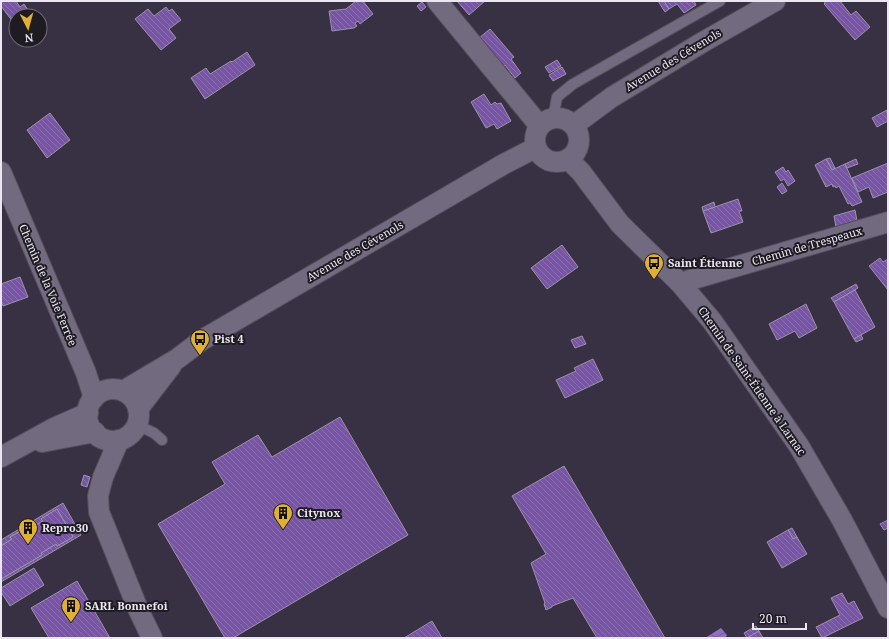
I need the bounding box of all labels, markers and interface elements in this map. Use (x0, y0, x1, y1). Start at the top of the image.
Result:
north arrow (8, 8, 48, 48)
street label: Avenue des Cévenols (622, 25, 723, 94)
text: N (24, 31, 34, 46)
street label: Avenue des Cévenols (304, 217, 406, 284)
street label: Chemin de la Voie Ferrée (16, 222, 81, 348)
street label: Chemin de Trespeaux (750, 222, 864, 268)
bus stop icon: Saint Étienne (643, 252, 665, 280)
place label: Saint Étienne (668, 255, 742, 270)
street label: Chemin de Saint-Étienne à Larnac (695, 303, 810, 458)
bus stop icon: Pist 4 (189, 328, 211, 356)
place label: Pist 4 (214, 331, 244, 346)
building icon: Citynox (272, 502, 294, 530)
place label: Citynox (297, 505, 341, 520)
building icon: Repro30 (17, 517, 39, 545)
place label: Repro30 (42, 520, 88, 535)
building icon: SARL Bonnefoi (60, 595, 82, 623)
place label: SARL Bonnefoi (85, 598, 168, 613)
scale bar (753, 605, 806, 631)
text: 20 m (759, 610, 787, 627)

